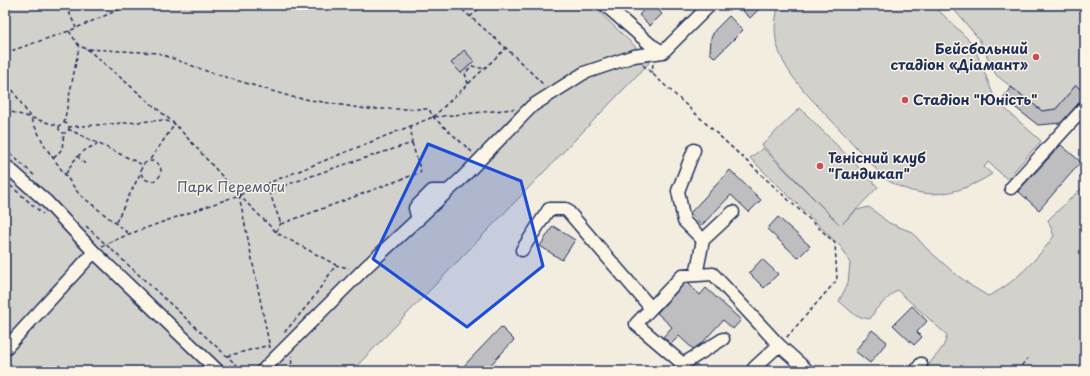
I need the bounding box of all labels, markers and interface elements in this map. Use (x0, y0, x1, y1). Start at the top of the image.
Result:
place label: Бейсбольний стадіон «Діамант» (891, 38, 1029, 75)
marker: Бейсбольний стадіон «Діамант» (1031, 52, 1041, 62)
place label: Стадіон "Юність" (913, 89, 1038, 110)
marker: Стадіон "Юність" (900, 95, 910, 105)
place label: Тенісний клуб "Гандикап" (828, 147, 926, 184)
marker: Тенісний клуб "Гандикап" (815, 161, 825, 171)
park label: Парк Перемоги (177, 176, 285, 197)

